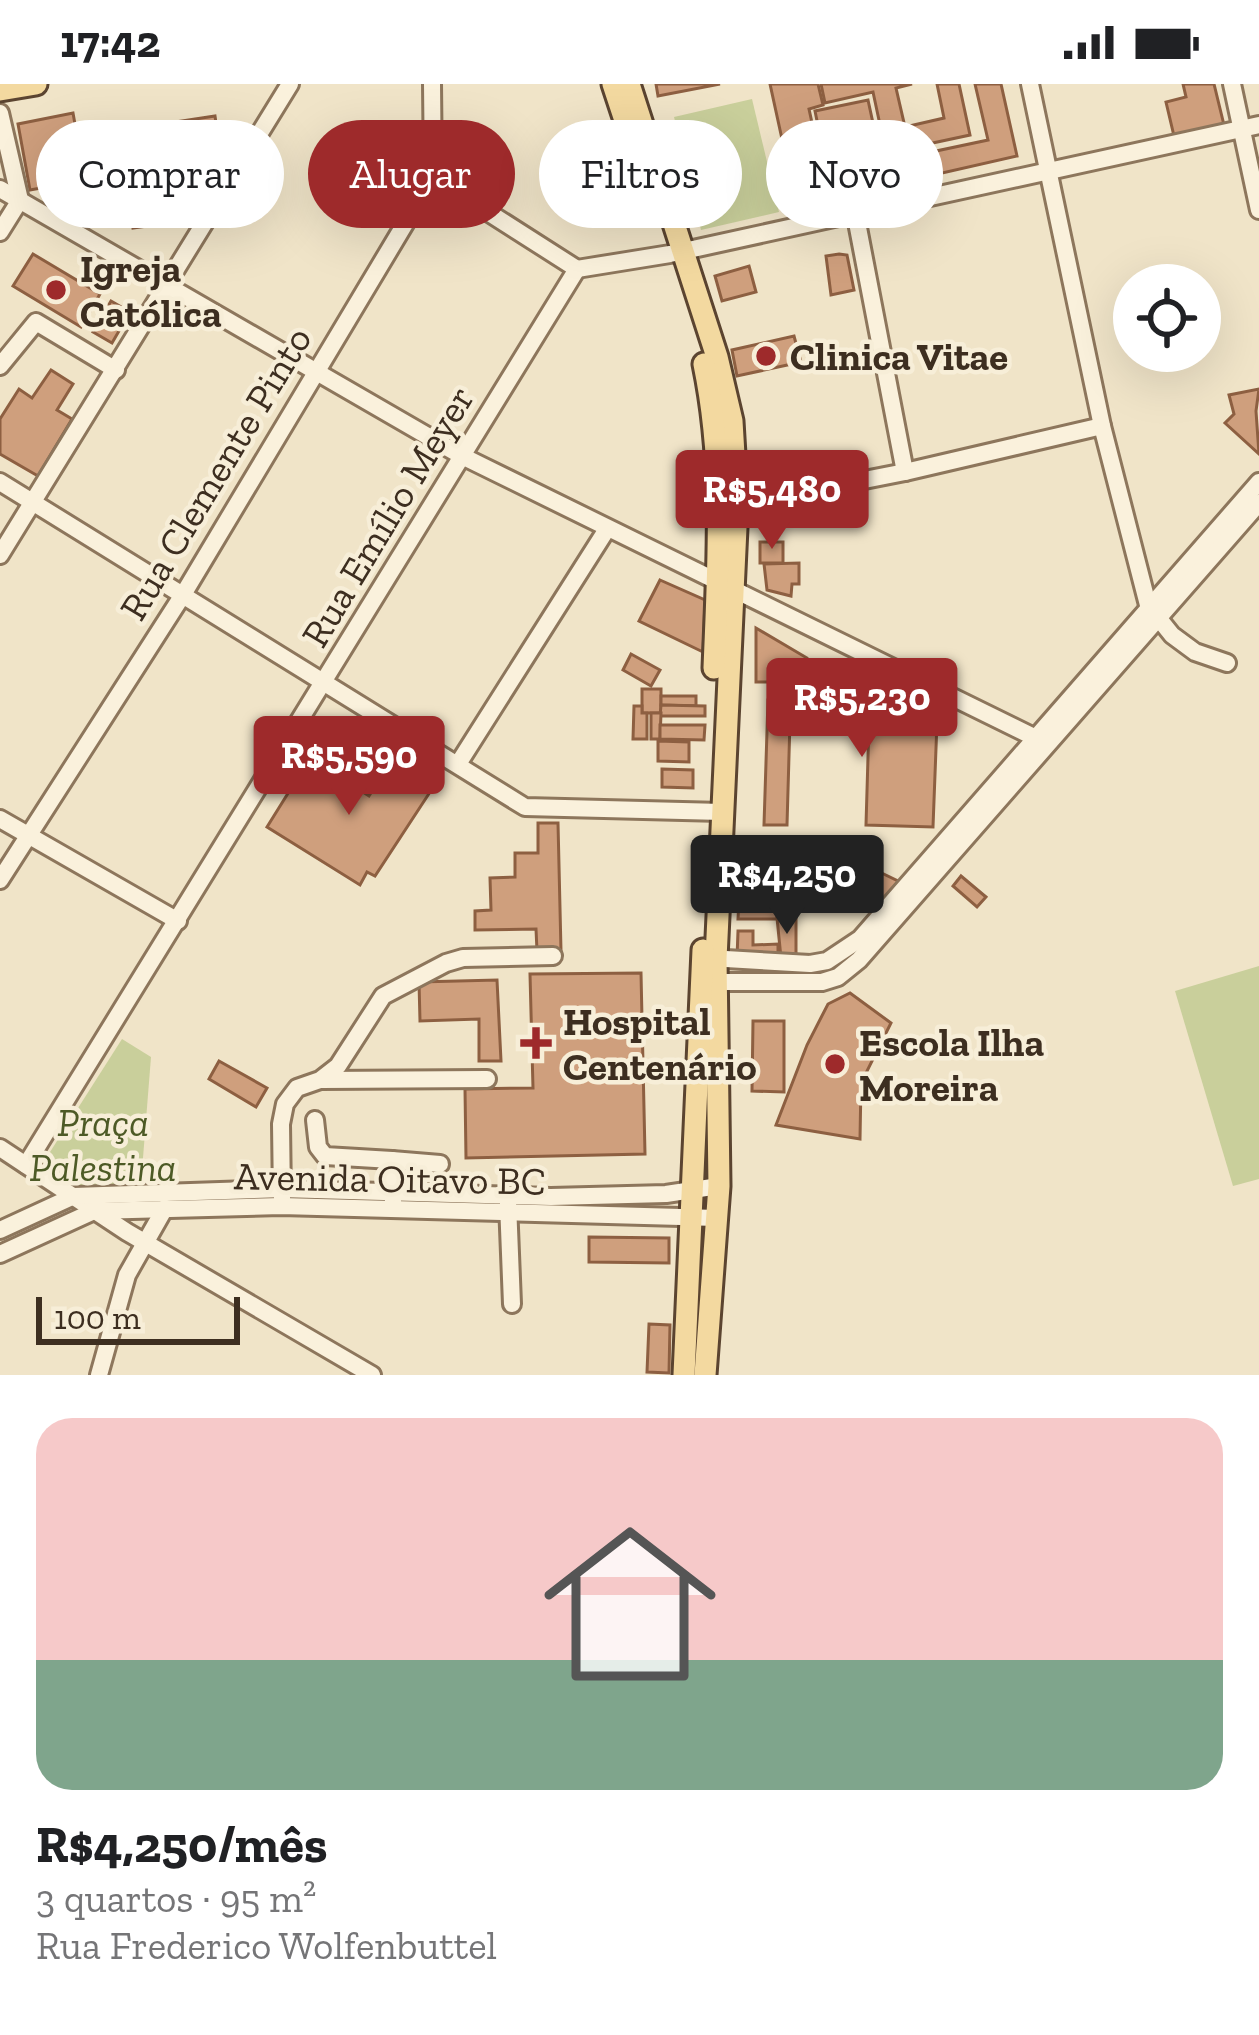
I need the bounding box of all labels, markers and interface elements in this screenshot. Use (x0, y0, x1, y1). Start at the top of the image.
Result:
text: 17:42 (60, 15, 161, 69)
chip: Comprar (36, 120, 284, 228)
chip: Alugar (308, 120, 515, 228)
chip: Filtros (539, 120, 742, 228)
chip: Novo (766, 120, 943, 228)
place label: Igreja Católica (80, 245, 222, 337)
map controls (1113, 264, 1221, 372)
button: locate (1113, 264, 1221, 372)
marker: Igreja Católica (43, 277, 69, 303)
street label: Rua Clemente Pinto (109, 318, 321, 628)
place label: Clinica Vitae (790, 333, 1008, 380)
marker: Clinica Vitae (753, 343, 779, 369)
street label: Rua Emílio Meyer (291, 377, 484, 655)
pin: R$5,480 (661, 450, 883, 552)
text: R$5,480 (703, 465, 841, 512)
pin: R$5,230 (751, 658, 973, 760)
text: R$5,230 (793, 673, 931, 720)
pin: R$5,590 (238, 716, 460, 818)
text: R$5,590 (281, 731, 417, 778)
pin: R$4,250 (676, 835, 898, 937)
text: R$4,250 (718, 850, 856, 897)
place label: Hospital Centenário (563, 998, 757, 1090)
place label: Escola Ilha Moreira (859, 1019, 1044, 1111)
marker: Hospital Centenário (520, 1027, 552, 1059)
marker: Escola Ilha Moreira (822, 1051, 848, 1077)
park label: Praça Palestina (29, 1099, 177, 1191)
street label: Avenida Oitavo BC (234, 1152, 546, 1205)
scale bar (36, 1291, 240, 1344)
text: 100 m (54, 1298, 141, 1337)
icon: home (522, 1496, 738, 1712)
text: R$4,250/mês (36, 1814, 327, 1875)
text: 3 quartos · 95 m² (36, 1875, 316, 1922)
text: Rua Frederico Wolfenbuttel (36, 1922, 497, 1969)

